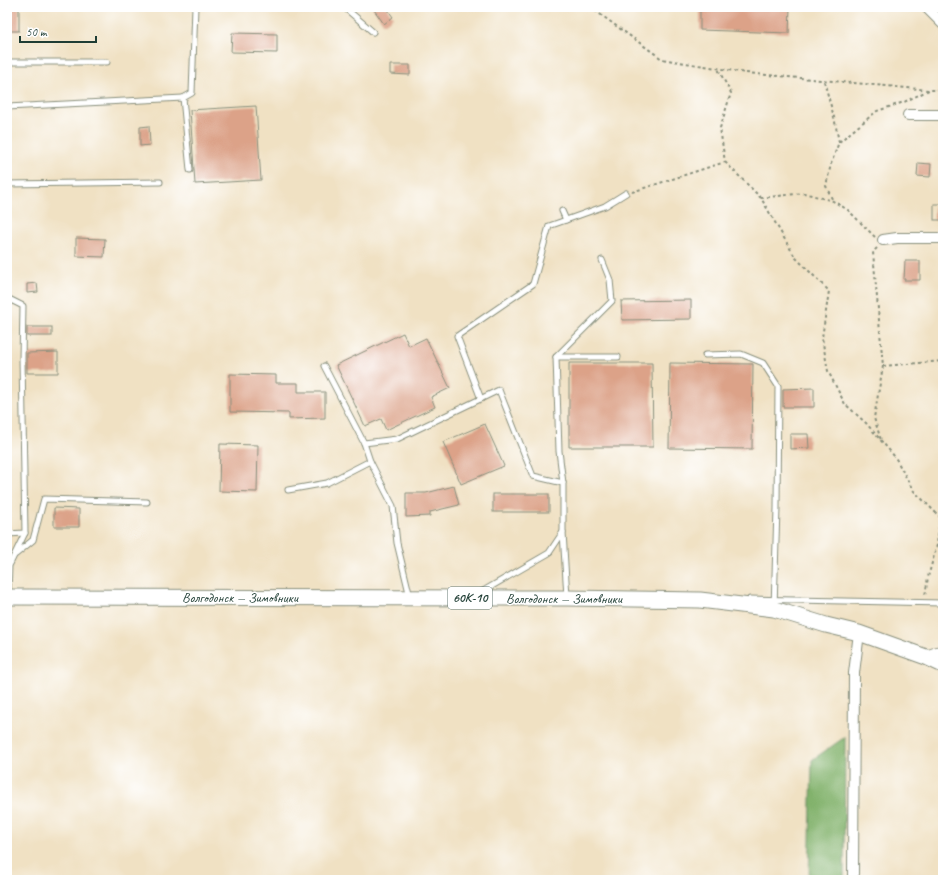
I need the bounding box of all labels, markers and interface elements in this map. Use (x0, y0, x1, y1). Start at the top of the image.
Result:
scale bar (20, 18, 96, 44)
text: 50 m (26, 24, 48, 40)
road number: 60К-10 (448, 587, 492, 609)
street label: Волгодонск — Зимовники (182, 589, 299, 606)
street label: Волгодонск — Зимовники (506, 590, 623, 607)

